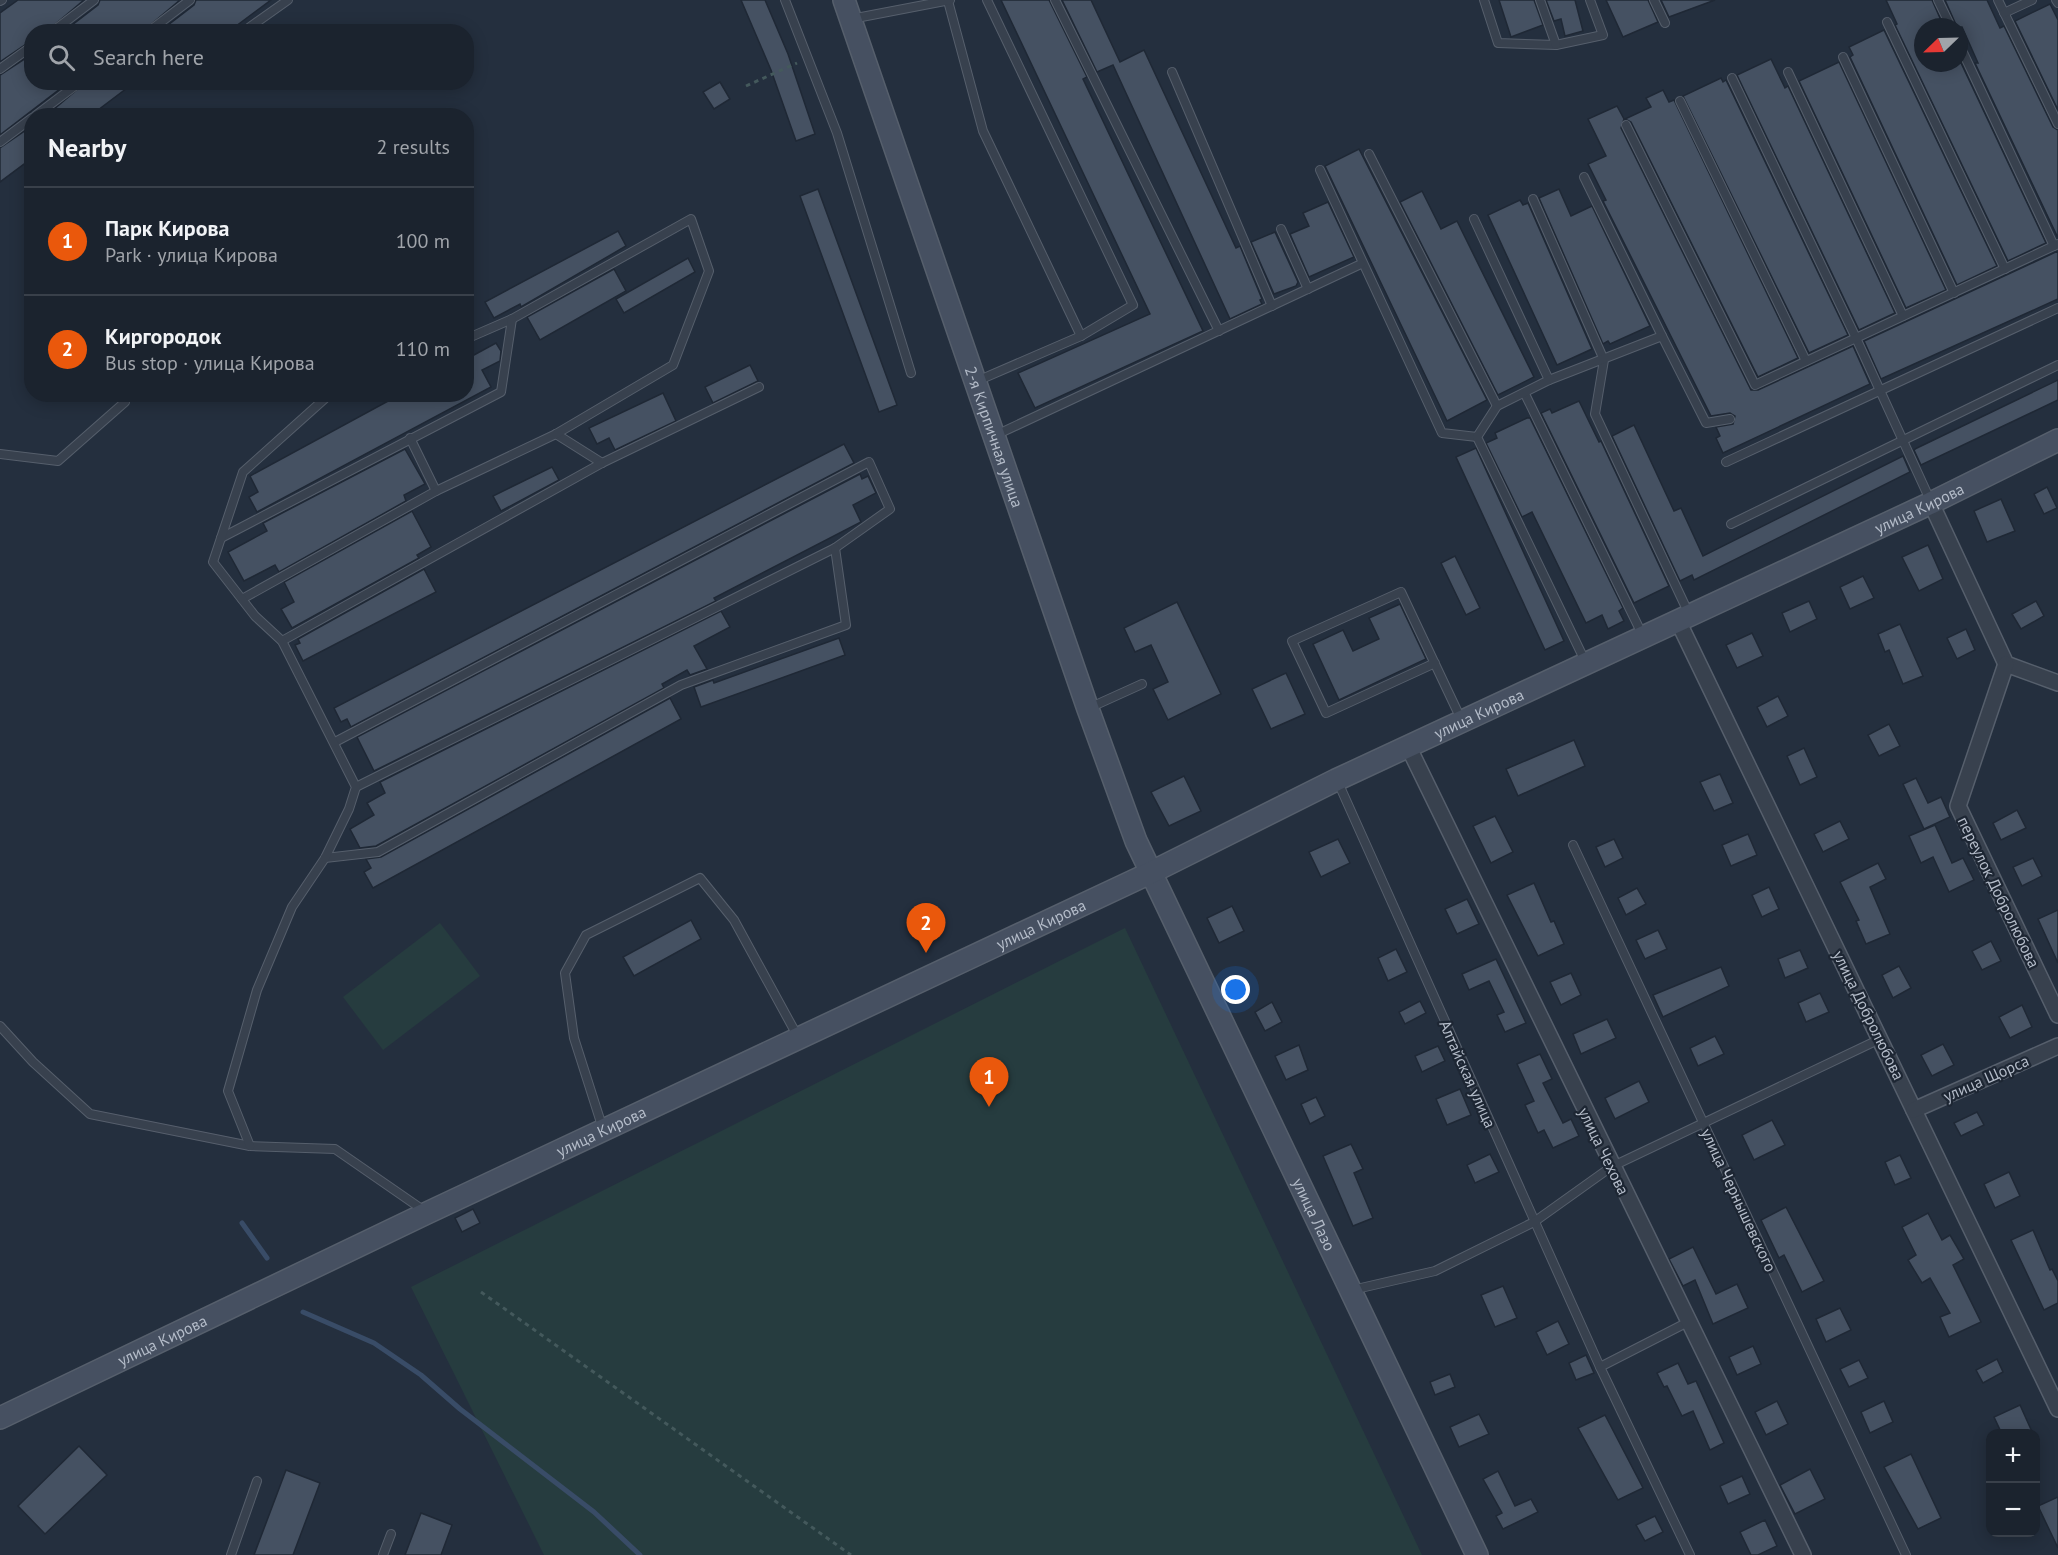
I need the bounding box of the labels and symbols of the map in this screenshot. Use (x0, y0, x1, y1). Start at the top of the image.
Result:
north arrow (1914, 18, 1968, 72)
street label: 2-я Кирпичная улица (961, 364, 1028, 510)
street label: улица Кирова (1871, 478, 1967, 538)
street label: улица Кирова (1431, 684, 1527, 743)
street label: переулок Добролюбова (1954, 813, 2044, 971)
street label: улица Кирова (993, 895, 1089, 954)
pin: 2 (906, 904, 946, 953)
street label: улица Добролюбова (1829, 947, 1909, 1083)
your location (1221, 975, 1250, 1004)
street label: Алтайская улица (1435, 1017, 1501, 1131)
street label: улица Щорса (1940, 1050, 2032, 1106)
pin: 1 (970, 1058, 1008, 1107)
street label: улица Кирова (553, 1102, 649, 1161)
street label: улица Чехова (1574, 1104, 1634, 1198)
street label: улица Чернышевского (1697, 1125, 1781, 1275)
street label: улица Лазо (1288, 1175, 1340, 1254)
street label: улица Кирова (114, 1310, 210, 1370)

